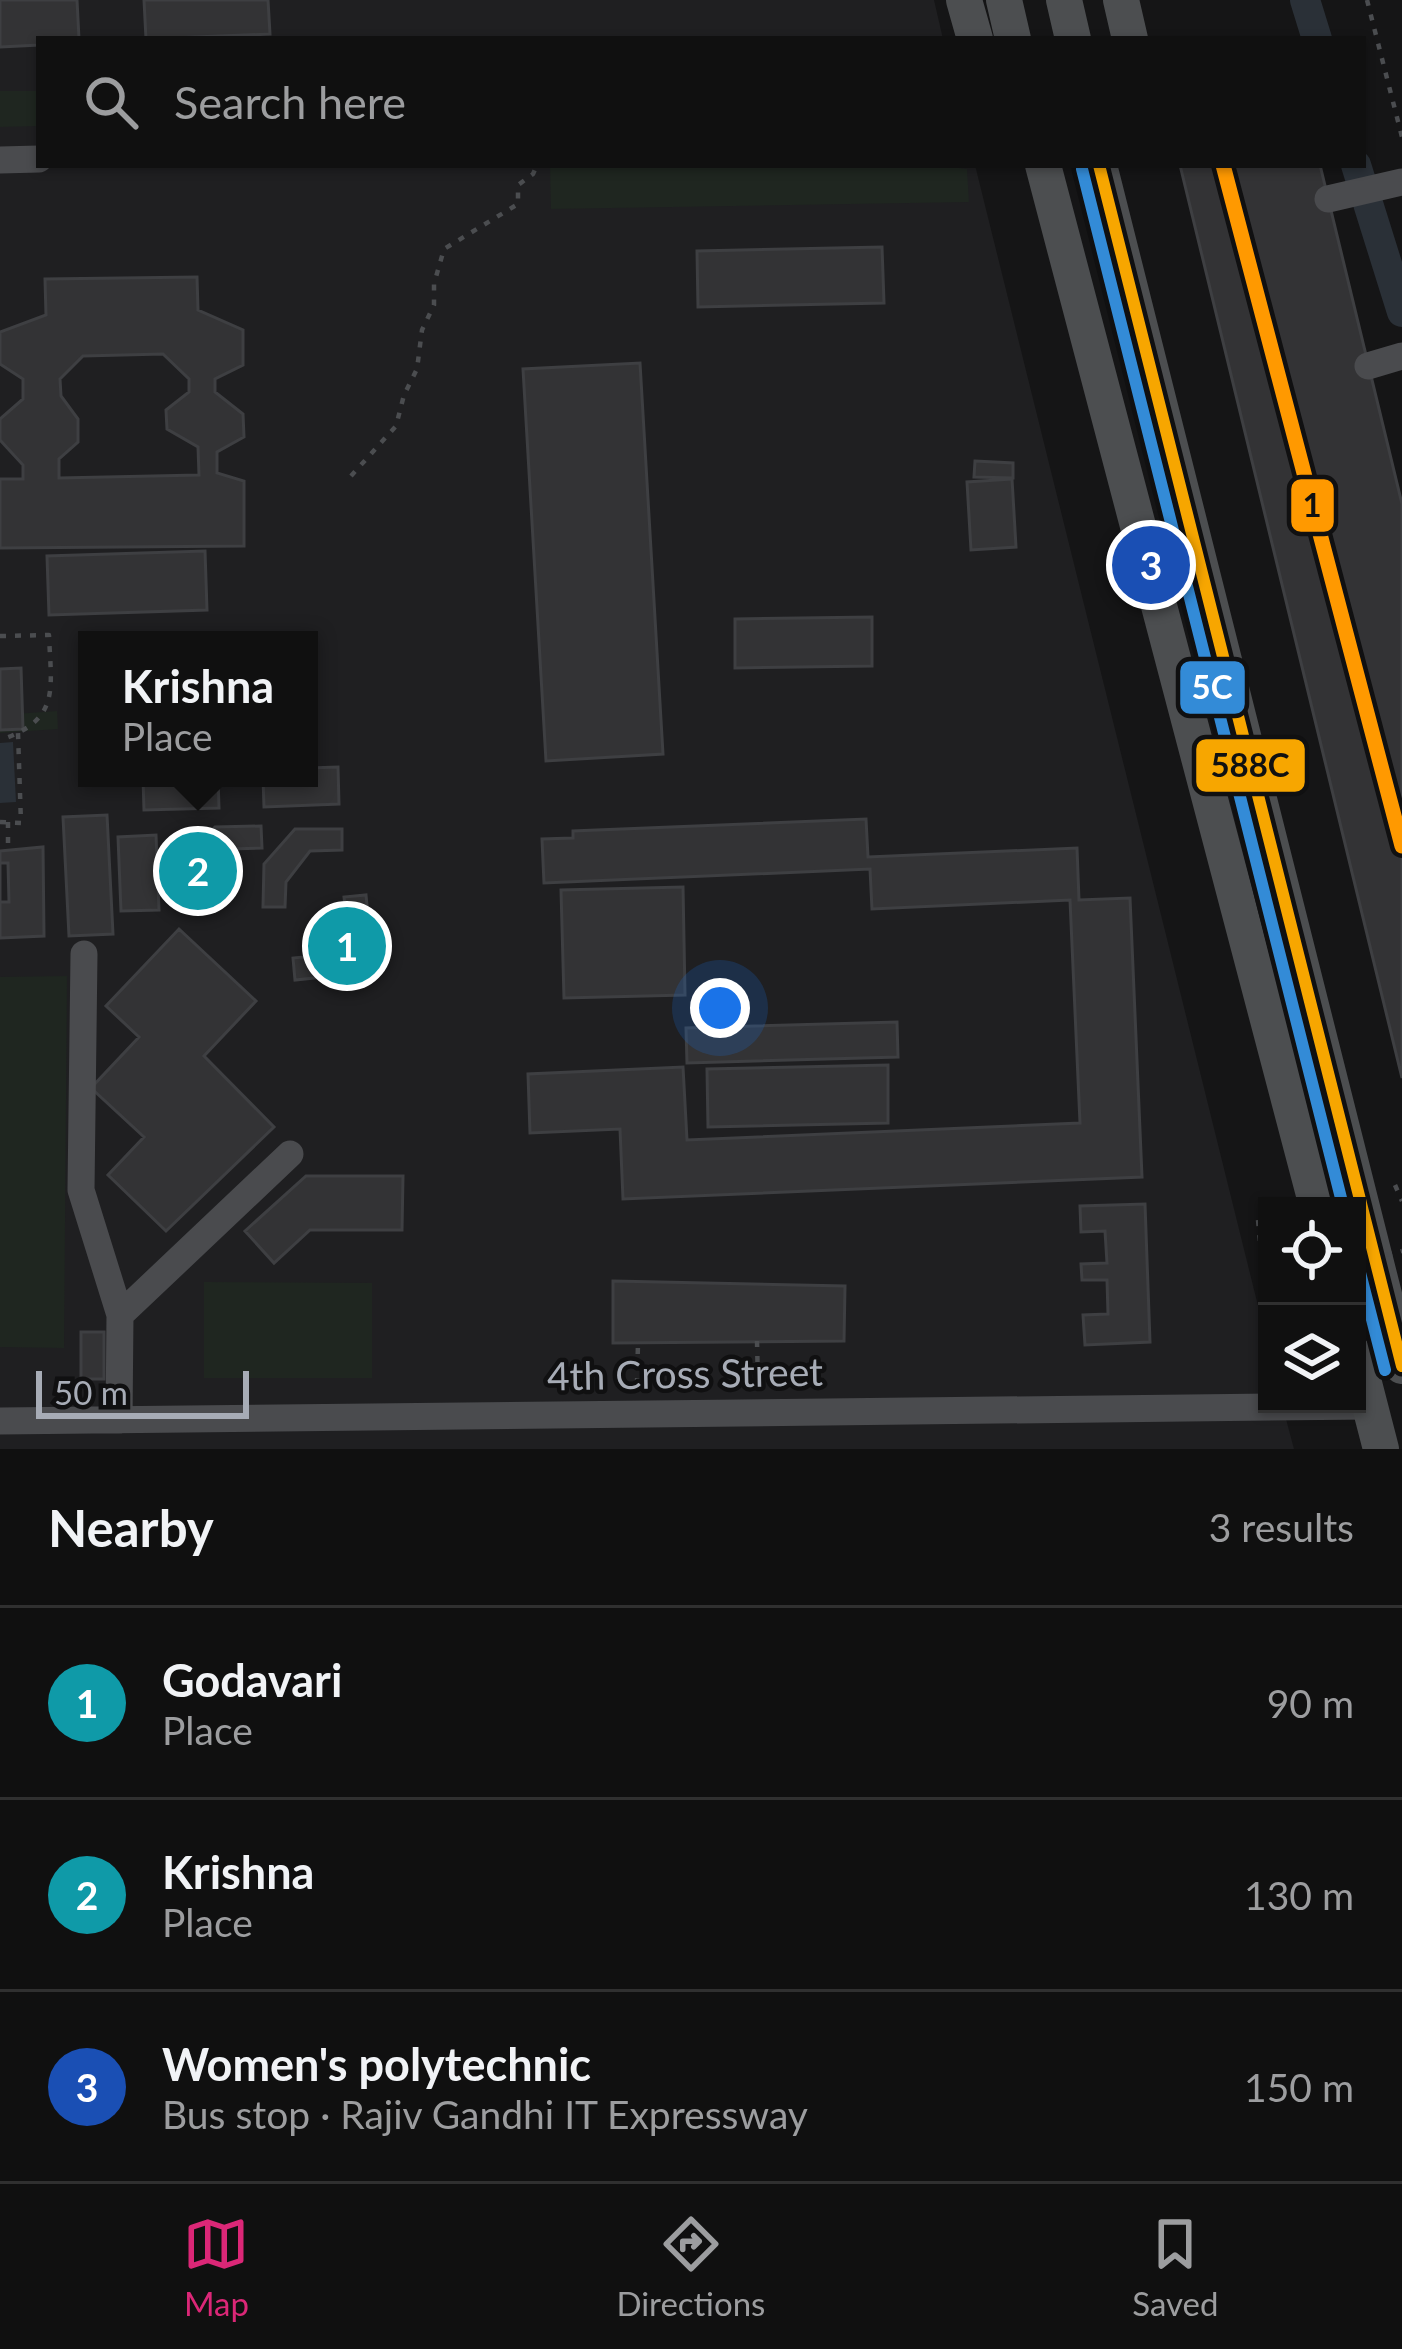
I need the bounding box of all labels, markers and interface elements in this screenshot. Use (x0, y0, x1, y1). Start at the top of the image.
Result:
search box (36, 36, 1366, 168)
icon: search (78, 69, 144, 135)
text: Search here (174, 75, 406, 129)
line badge: 1 (1289, 477, 1336, 534)
text: 1 (1302, 484, 1322, 524)
pin: 3 (1112, 520, 1190, 610)
popup (78, 631, 318, 787)
text: Krishna (122, 659, 274, 713)
line badge: 5C (1178, 659, 1247, 716)
text: 5C (1192, 666, 1233, 706)
text: Place (122, 713, 213, 759)
line badge: 588C (1194, 737, 1307, 794)
text: 588C (1210, 744, 1290, 784)
pin: 2 (159, 826, 237, 916)
pin: 1 (308, 901, 386, 991)
your location (690, 978, 750, 1038)
map controls (1258, 1197, 1366, 1413)
button: locate (1258, 1197, 1366, 1305)
button: layers (1258, 1305, 1366, 1413)
street label: 4th Cross Street (546, 1348, 823, 1398)
scale bar (36, 1365, 249, 1418)
text: 50 m (54, 1372, 128, 1412)
text: Nearby (48, 1497, 214, 1558)
text: 3 results (1209, 1504, 1354, 1550)
text: Godavari (162, 1653, 342, 1707)
text: 1 (76, 1680, 98, 1726)
text: 90 m (1267, 1680, 1354, 1726)
text: Place (162, 1707, 253, 1753)
text: Krishna (162, 1845, 314, 1899)
text: 2 (76, 1872, 98, 1918)
text: 130 m (1244, 1872, 1354, 1918)
text: Place (162, 1899, 253, 1945)
text: Women's polytechnic (162, 2037, 591, 2091)
text: 3 (76, 2064, 98, 2110)
text: 150 m (1244, 2064, 1354, 2110)
text: Bus stop · Rajiv Gandhi IT Expressway (162, 2091, 808, 2137)
tab: Map (183, 2211, 249, 2323)
tab: Directions (616, 2211, 765, 2323)
tab: Saved (1132, 2211, 1219, 2323)

